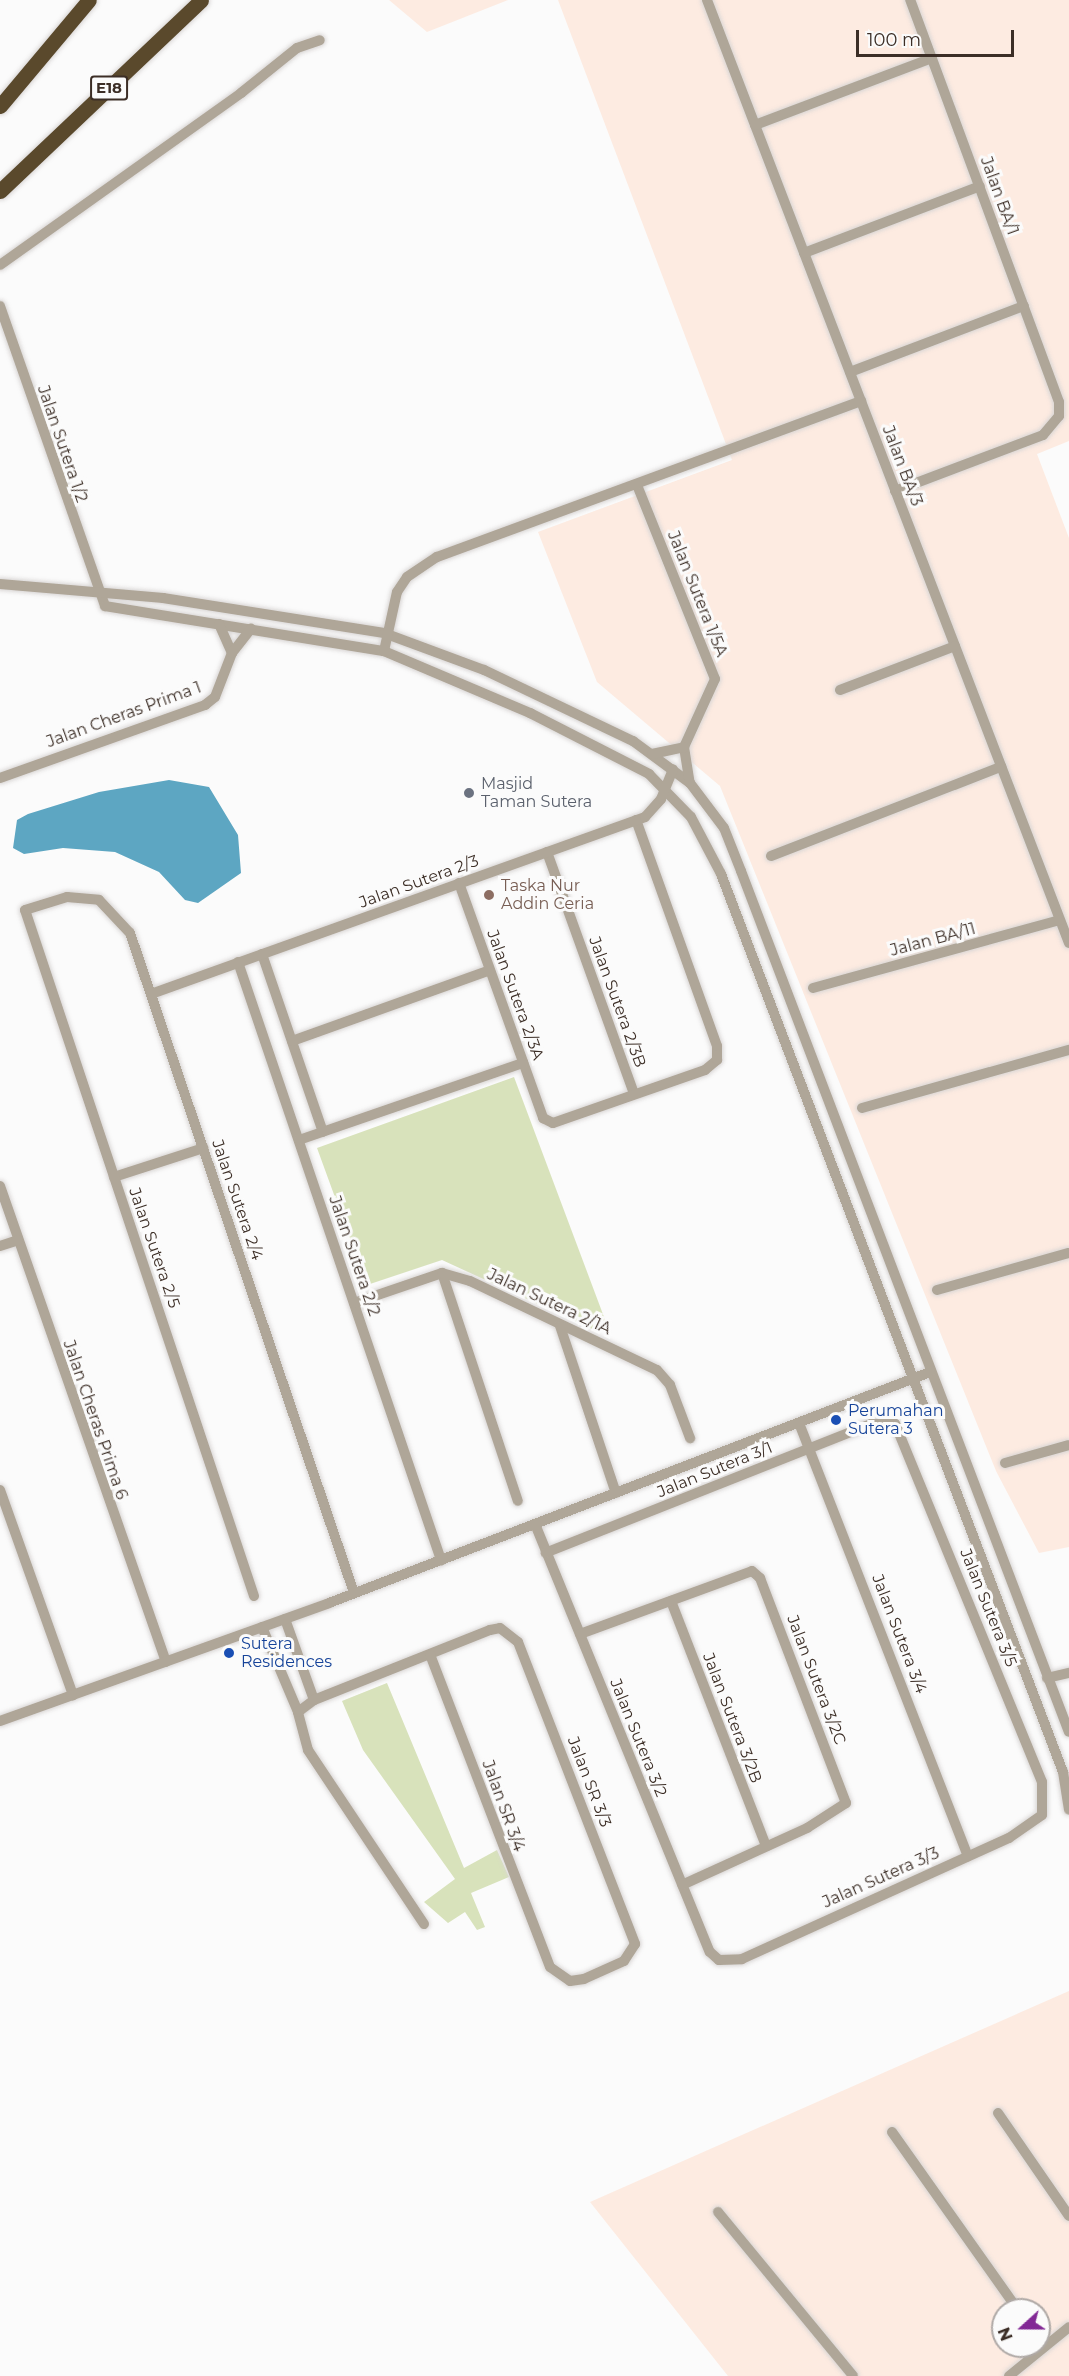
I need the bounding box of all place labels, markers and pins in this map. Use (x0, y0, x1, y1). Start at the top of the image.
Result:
place label: Masjid Taman Sutera (481, 774, 592, 812)
marker: Masjid Taman Sutera (462, 786, 476, 800)
place label: Taska Nur Addin Ceria (501, 876, 594, 914)
marker: Taska Nur Addin Ceria (482, 888, 496, 902)
place label: Perumahan Sutera 3 (848, 1401, 944, 1439)
marker: Perumahan Sutera 3 (829, 1413, 843, 1427)
place label: Sutera Residences (241, 1634, 332, 1672)
marker: Sutera Residences (222, 1646, 236, 1660)

